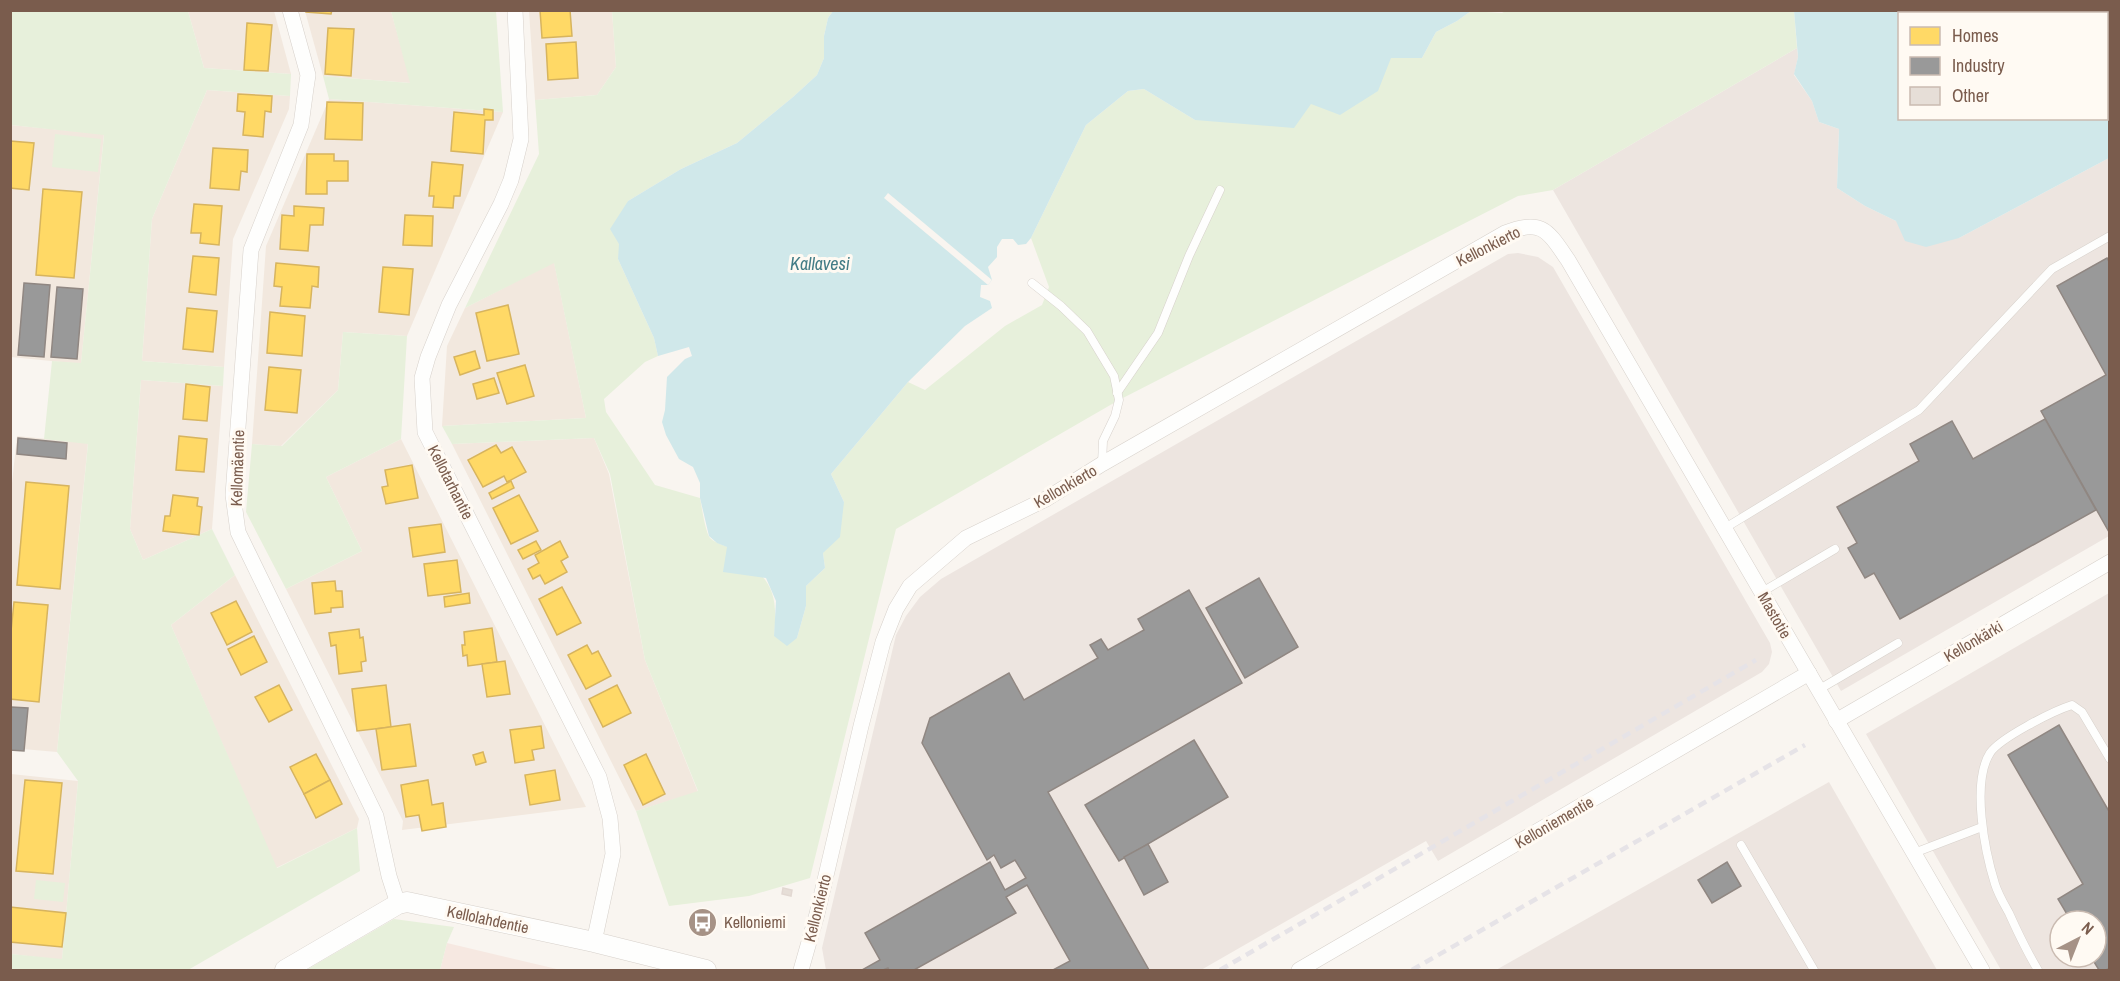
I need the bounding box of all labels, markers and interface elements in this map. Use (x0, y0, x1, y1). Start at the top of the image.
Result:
legend (1898, 12, 2108, 120)
text: Homes (1952, 23, 1999, 48)
text: Industry (1952, 53, 2005, 78)
text: Other (1952, 83, 1989, 108)
street label: Kellonkierto (1452, 220, 1524, 272)
water label: Kallavesi (790, 251, 850, 276)
street label: Kellomäentie (225, 429, 249, 507)
street label: Kellotarhantie (423, 441, 479, 523)
street label: Kellonkierto (1030, 459, 1100, 513)
street label: Mastotie (1753, 588, 1797, 642)
street label: Kellonkärki (1939, 615, 2007, 667)
street label: Kelloniementie (1511, 791, 1597, 853)
street label: Kellonkierto (798, 872, 836, 944)
street label: Kellolahdentie (445, 900, 531, 938)
bus stop icon: Kelloniemi (687, 906, 719, 938)
north arrow (2048, 909, 2108, 969)
place label: Kelloniemi (724, 911, 786, 933)
text: N (2077, 917, 2099, 939)

